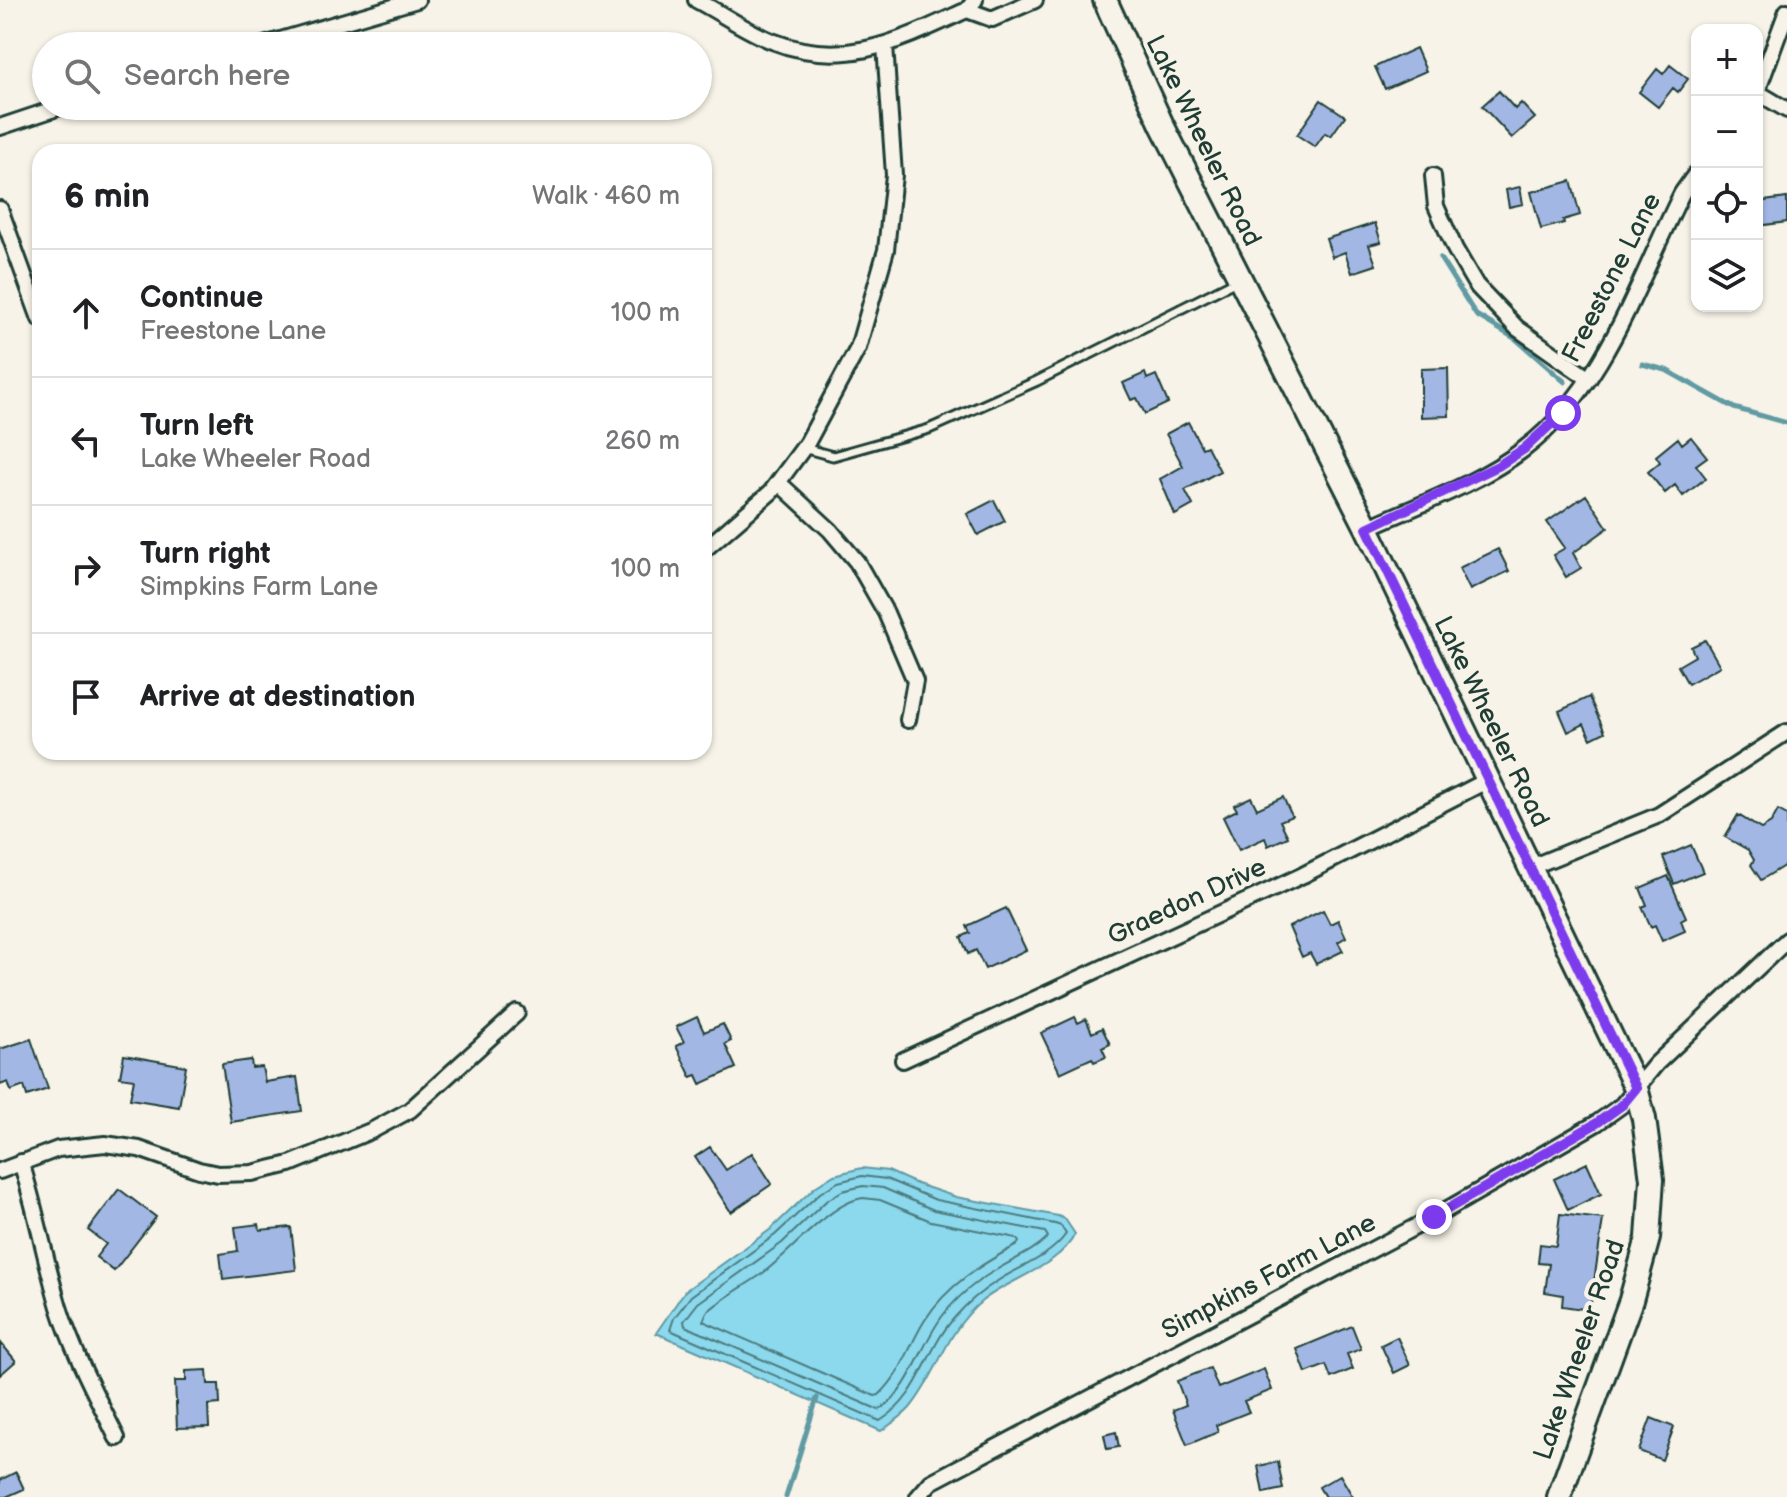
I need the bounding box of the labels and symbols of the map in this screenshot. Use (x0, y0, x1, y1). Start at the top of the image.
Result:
street label: Lake Wheeler Road (1138, 30, 1268, 252)
street label: Freestone Lane (1556, 188, 1668, 368)
route start (1545, 395, 1581, 431)
street label: Lake Wheeler Road (1426, 611, 1556, 833)
street label: Graedon Drive (1103, 852, 1271, 952)
route end (1416, 1199, 1452, 1235)
street label: Simpkins Farm Lane (1157, 1207, 1381, 1347)
street label: Lake Wheeler Road (1528, 1236, 1632, 1464)

